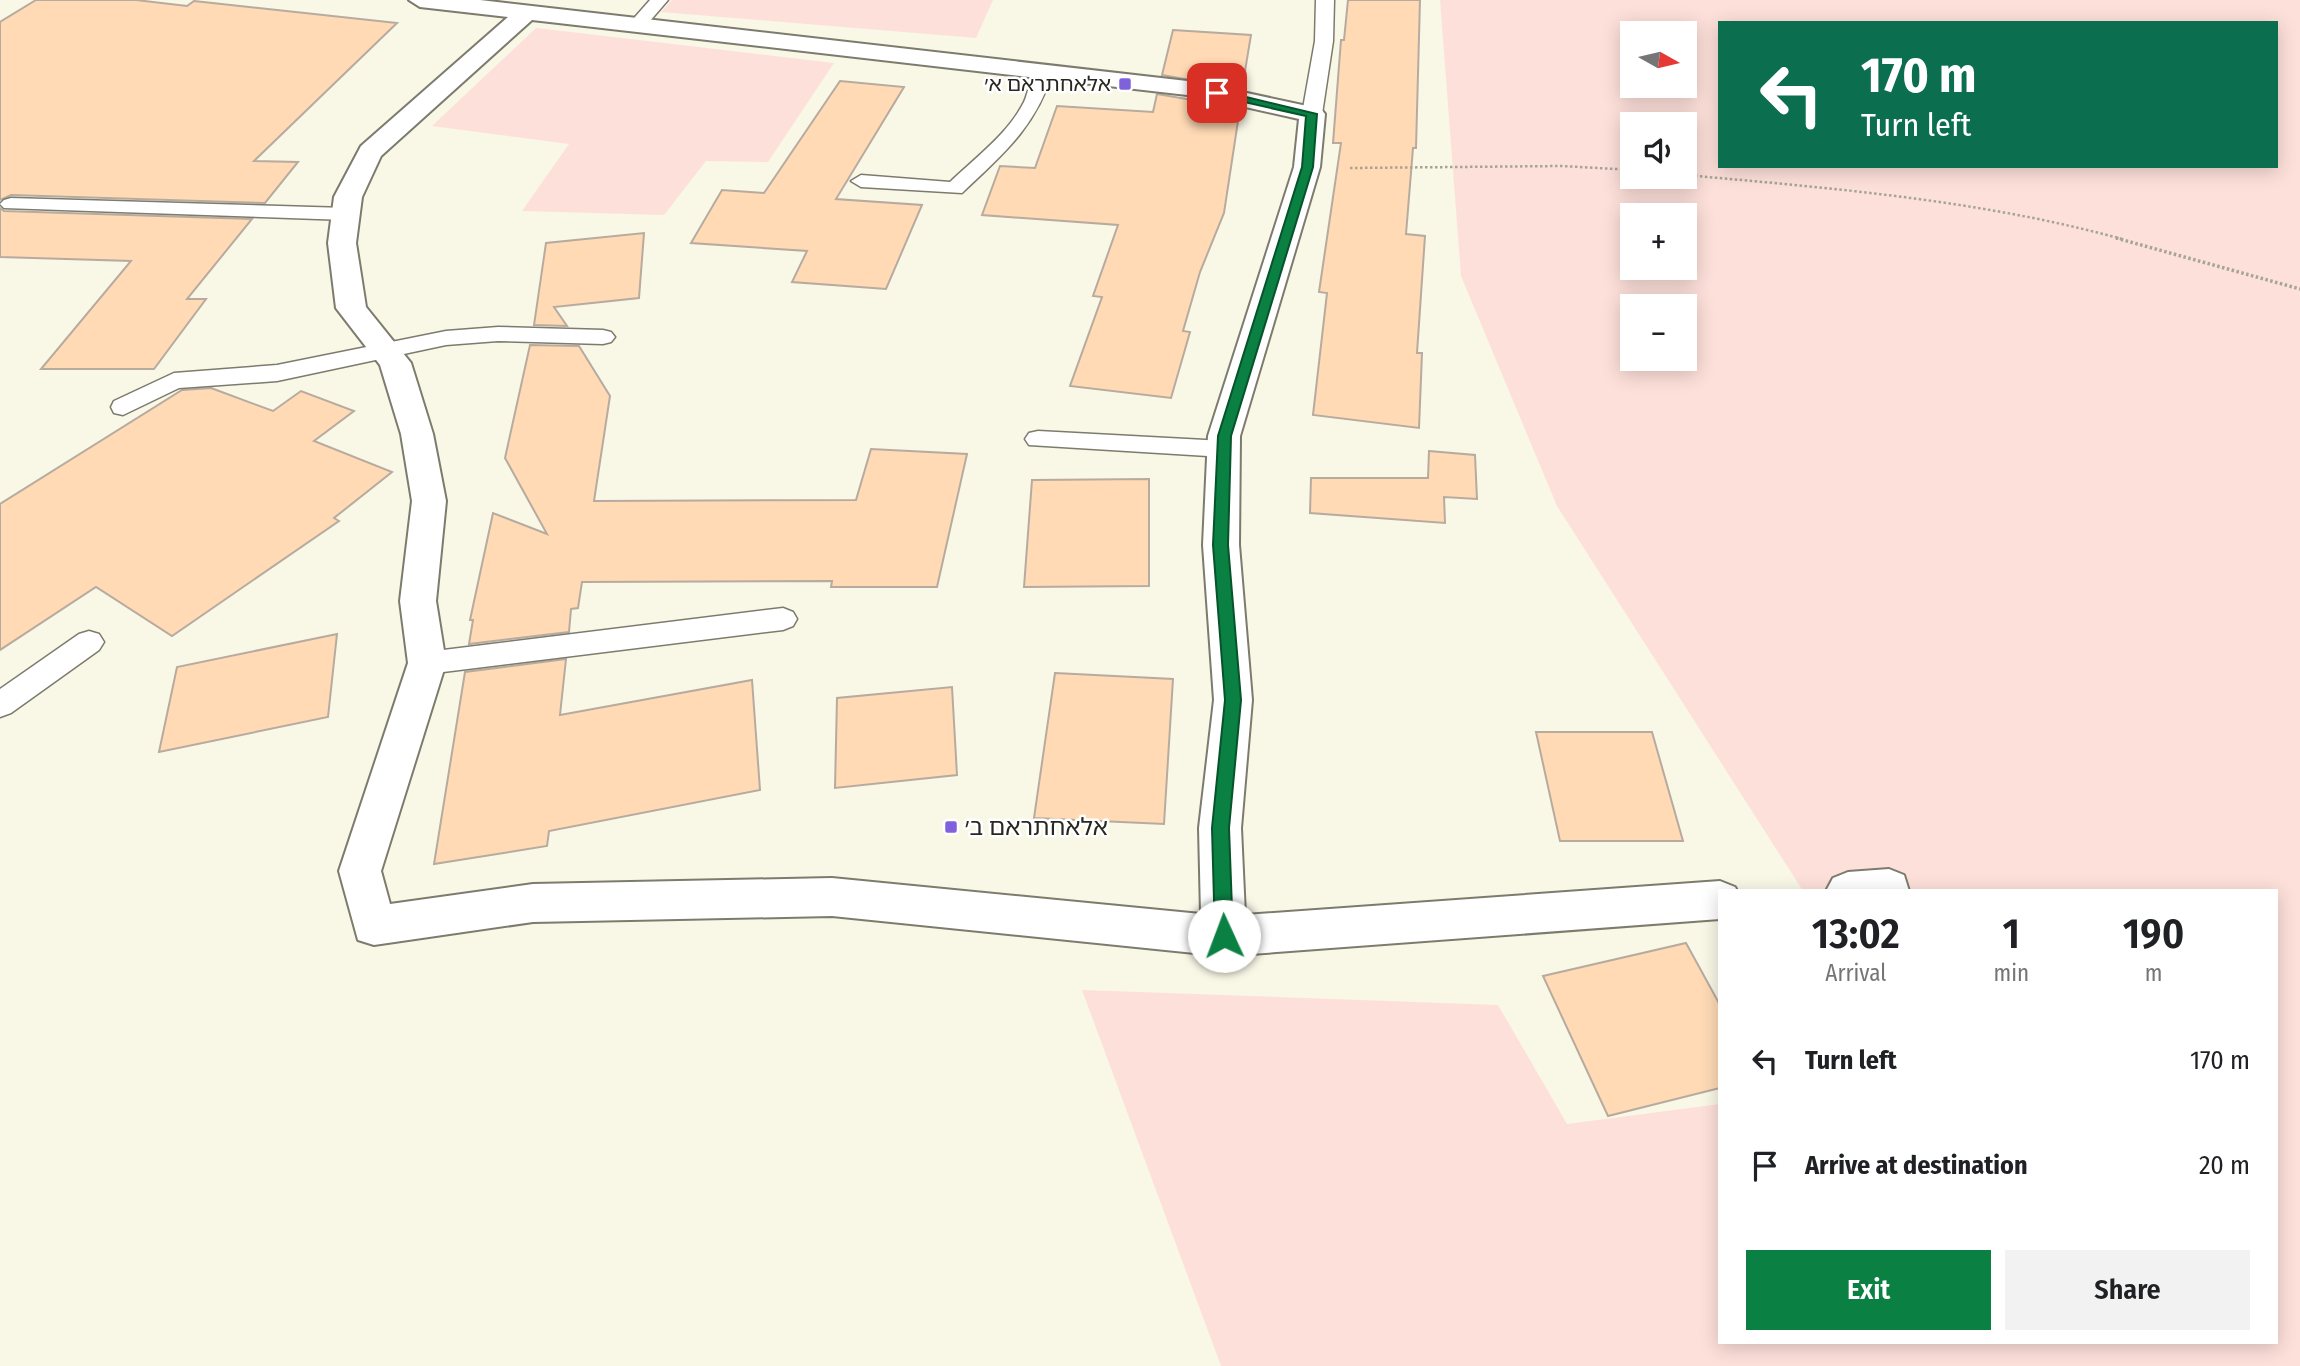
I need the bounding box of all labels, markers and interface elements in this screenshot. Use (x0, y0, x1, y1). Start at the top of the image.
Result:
north arrow (1620, 21, 1698, 98)
map controls (1620, 21, 1697, 371)
text: 170 m (1861, 46, 1977, 105)
icon: left (1746, 49, 1837, 140)
pin (1187, 63, 1247, 123)
place label: אלאחתראם א׳ (985, 71, 1111, 97)
icon: arrive (1198, 74, 1236, 112)
marker: אלאחתראם א׳ (1117, 76, 1133, 92)
text: Turn left (1861, 106, 1971, 144)
button: sound (1620, 112, 1697, 189)
button: + (1620, 203, 1697, 280)
button: − (1620, 294, 1697, 371)
place label: אלאחתראם ב׳ (965, 813, 1108, 841)
marker: אלאחתראם ב׳ (943, 819, 959, 835)
position arrow (1187, 899, 1261, 973)
text: 13:02 (1812, 909, 1900, 959)
text: 1 (2003, 909, 2020, 959)
text: 190 (2123, 909, 2184, 959)
text: Arrival (1825, 959, 1886, 987)
text: min (1994, 959, 2029, 987)
text: m (2145, 959, 2162, 987)
icon: left (1746, 1042, 1784, 1080)
text: Turn left (1805, 1045, 1897, 1076)
text: 170 m (2190, 1045, 2250, 1076)
icon: arrive (1746, 1147, 1784, 1185)
text: Arrive at destination (1805, 1150, 2028, 1181)
text: 20 m (2199, 1150, 2250, 1181)
button: Exit (1746, 1250, 1991, 1330)
button: Share (2005, 1250, 2250, 1330)

